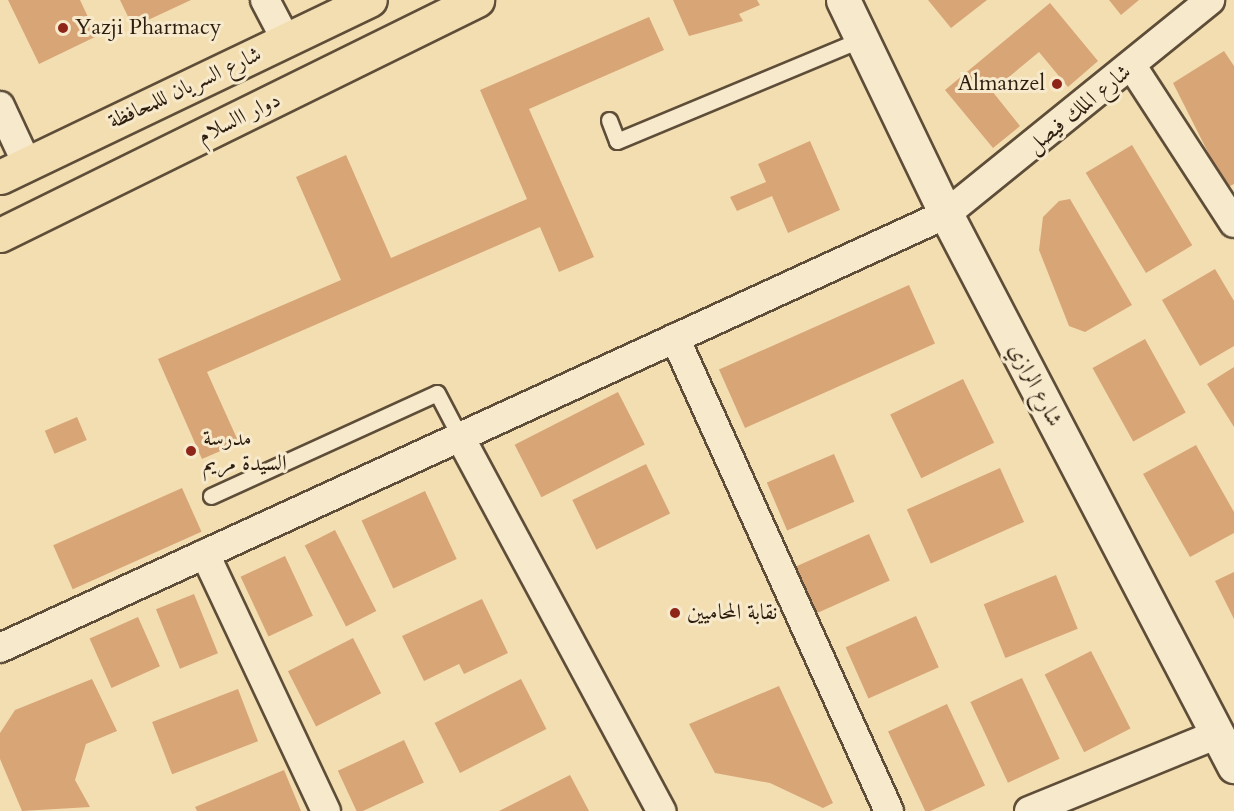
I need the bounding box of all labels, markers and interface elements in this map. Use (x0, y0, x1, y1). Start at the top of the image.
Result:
place label: Yazji Pharmacy (75, 15, 221, 41)
marker: Yazji Pharmacy (56, 21, 70, 35)
street label: شارع السريان لللمحافظة (104, 41, 266, 135)
street label: شارع الملك فيصل (1021, 59, 1137, 159)
place label: Almanzel (958, 71, 1045, 97)
marker: Almanzel (1050, 77, 1064, 91)
street label: دوار االسلام (193, 87, 285, 149)
street label: شارع الرازي (1002, 339, 1068, 431)
place label: مدرسة السيدة مريم (203, 425, 287, 476)
marker: مدرسة السيدة مريم (184, 444, 198, 458)
place label: نقابة المحاميين (687, 600, 777, 626)
marker: نقابة المحاميين (668, 606, 682, 620)

